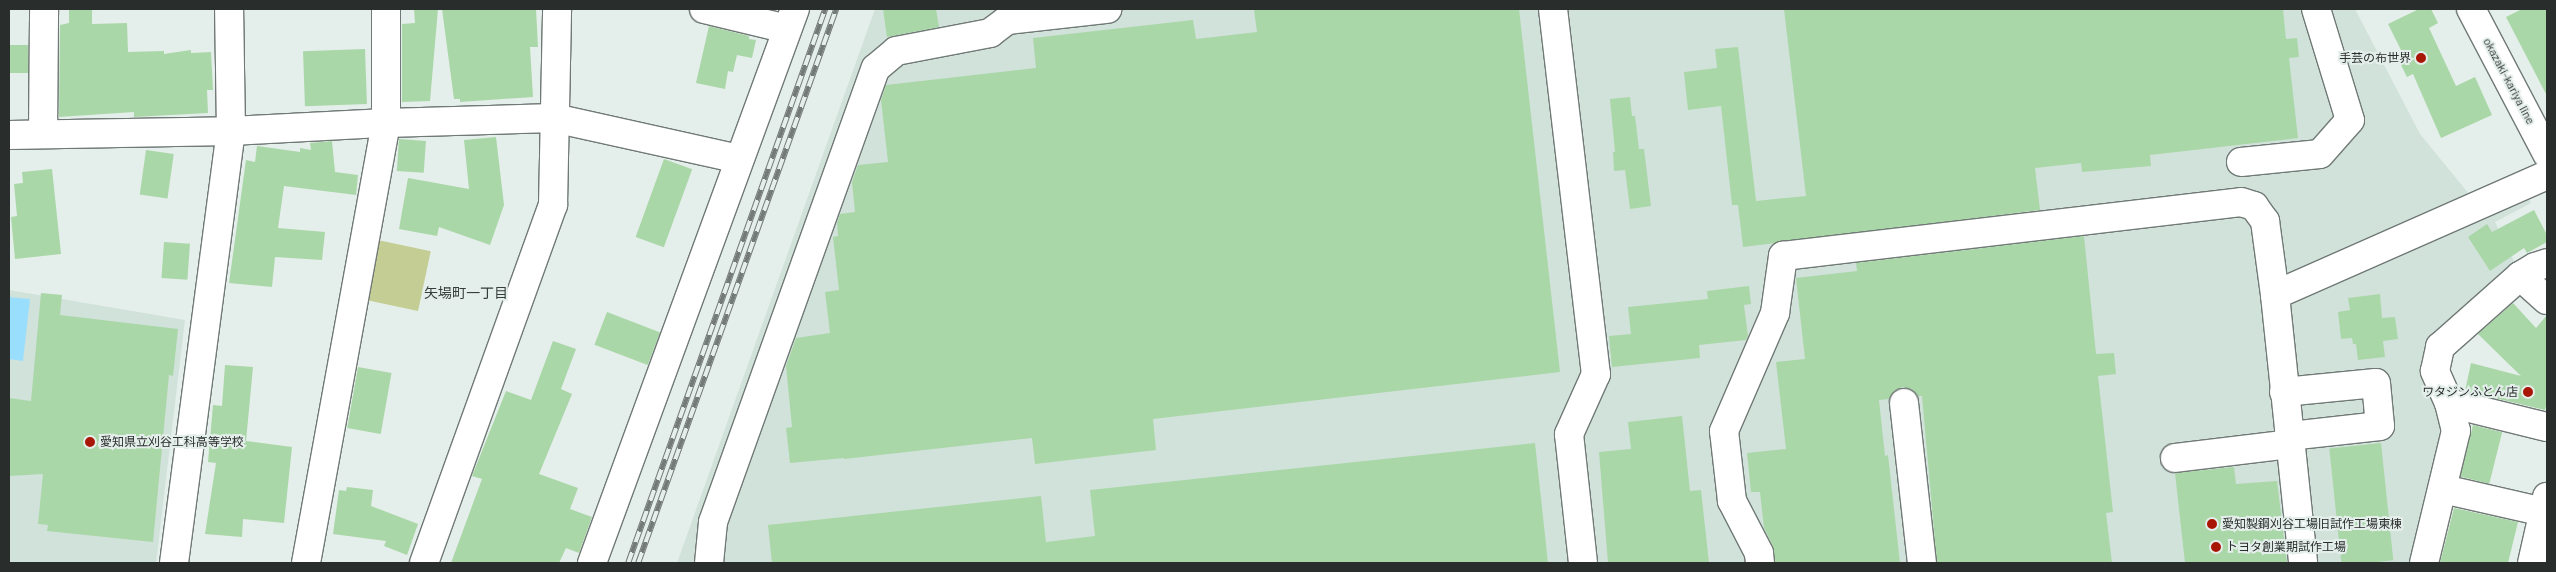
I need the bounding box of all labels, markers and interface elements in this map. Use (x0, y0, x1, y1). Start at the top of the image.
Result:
street label: okazaki-kariya line (2480, 35, 2538, 127)
place label: 手芸の布世界 (2339, 51, 2411, 65)
marker: 手芸の布世界 (2415, 52, 2427, 64)
district label: 矢場町一丁目 (424, 285, 508, 301)
place label: ワタジンふとん店 (2422, 385, 2518, 399)
marker: ワタジンふとん店 (2522, 386, 2534, 398)
place label: 愛知県立刈谷工科高等学校 (100, 435, 244, 449)
marker: 愛知県立刈谷工科高等学校 (84, 436, 96, 448)
place label: 愛知製鋼刈谷工場旧試作工場東棟 (2222, 517, 2402, 531)
marker: 愛知製鋼刈谷工場旧試作工場東棟 (2206, 518, 2218, 530)
place label: トヨタ創業期試作工場 (2226, 540, 2346, 554)
marker: トヨタ創業期試作工場 (2210, 541, 2222, 553)

